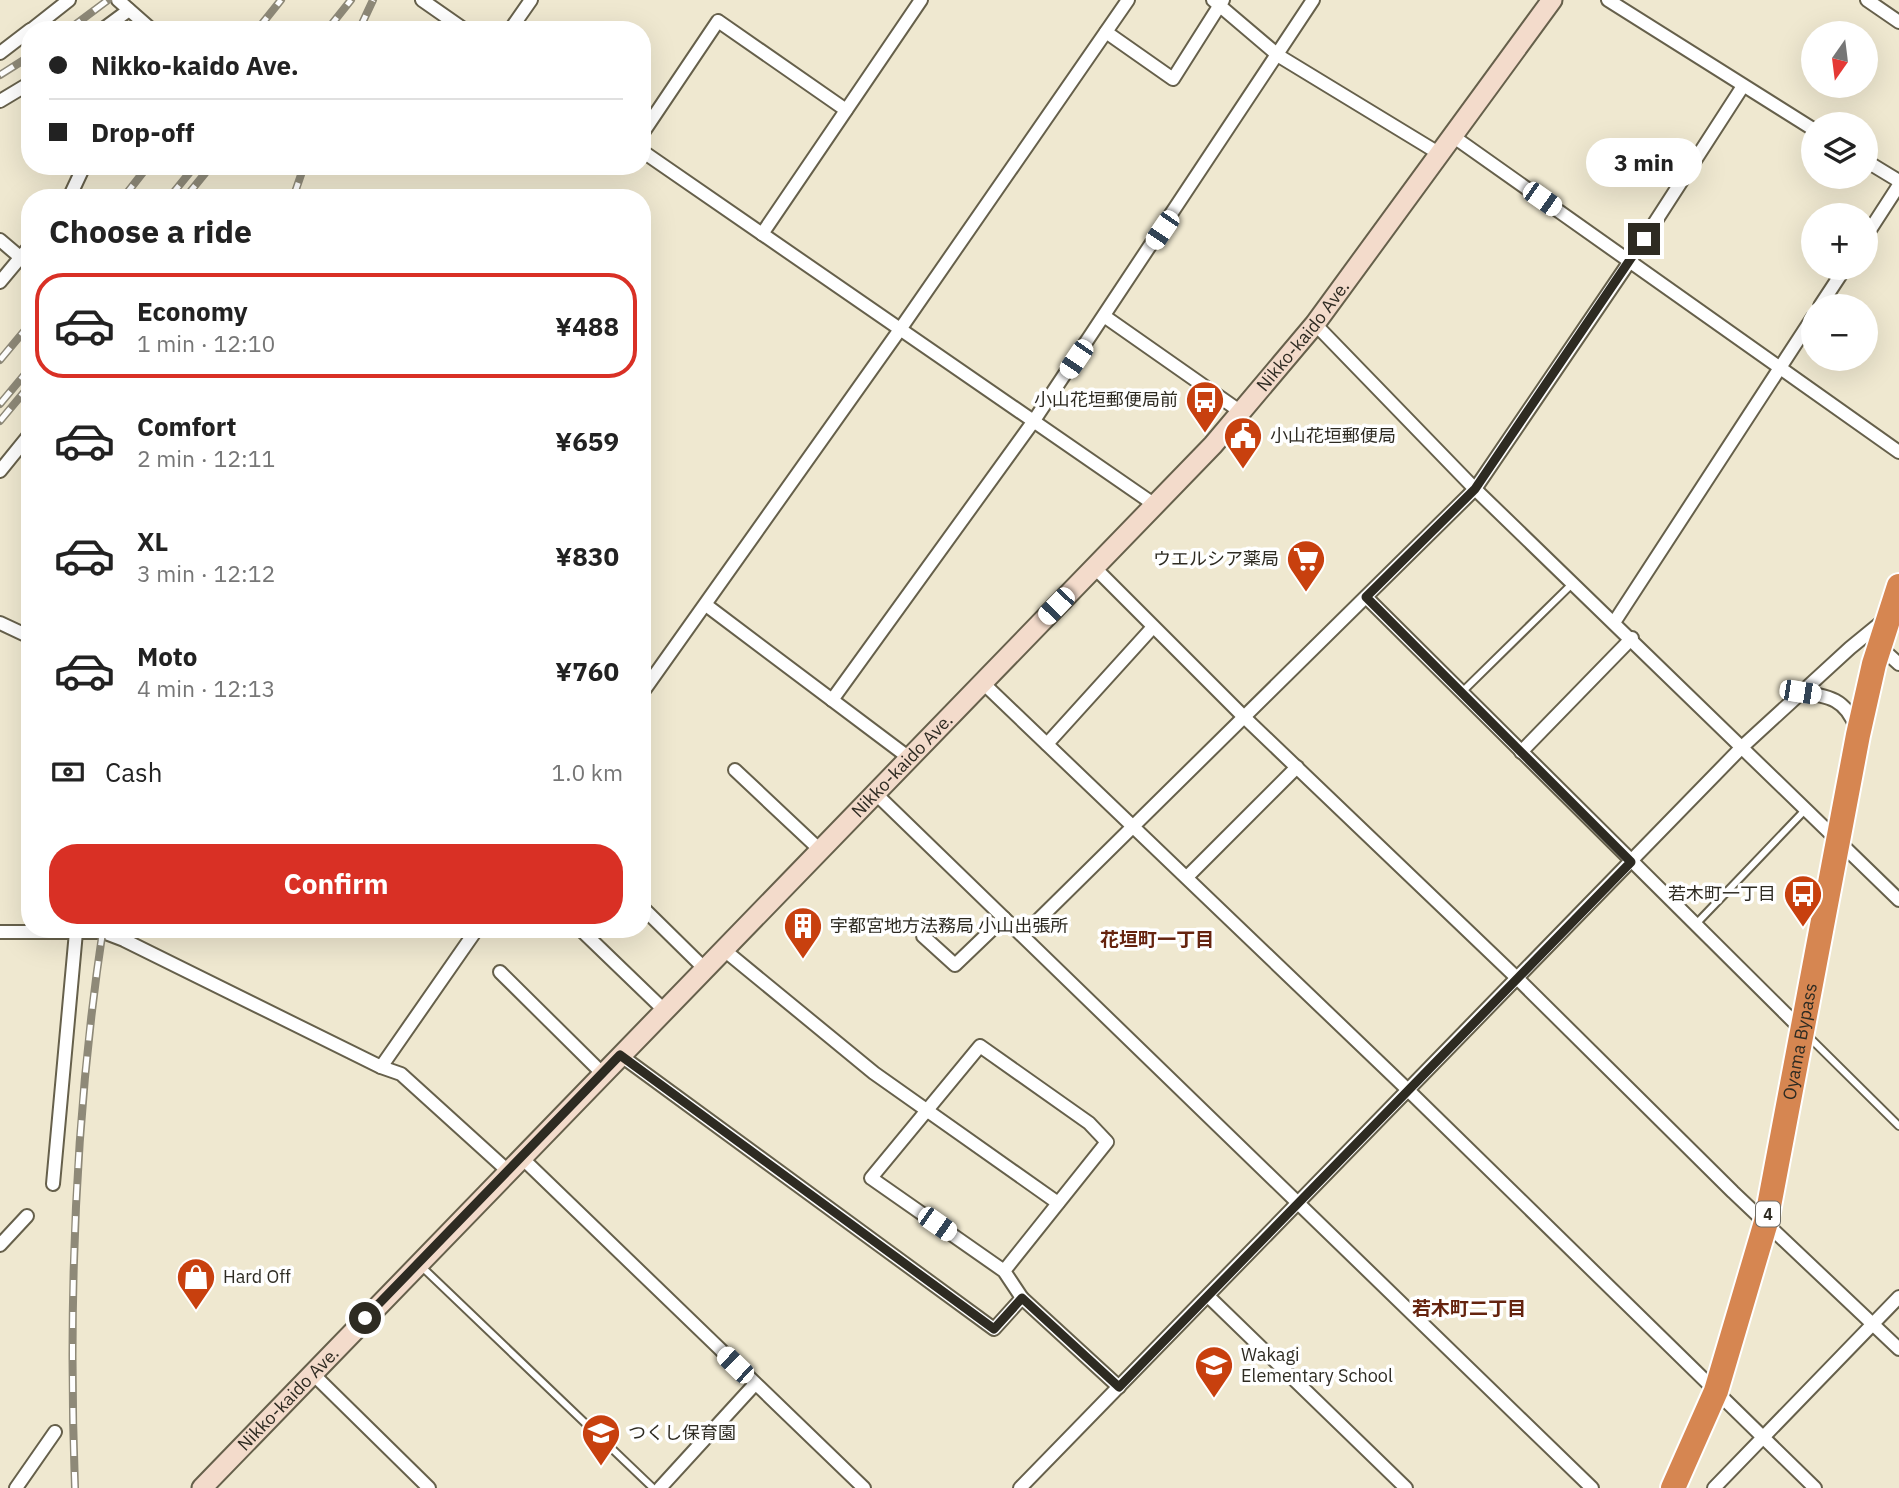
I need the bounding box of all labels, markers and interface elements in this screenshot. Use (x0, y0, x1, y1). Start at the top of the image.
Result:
north arrow (1801, 21, 1878, 98)
map controls (1801, 21, 1878, 371)
text: Nikko-kaido Ave. (91, 48, 299, 82)
button: layers (1801, 112, 1878, 189)
text: Drop-off (91, 115, 194, 149)
callout: 3 min (1586, 138, 1702, 187)
text: 3 min (1614, 147, 1674, 177)
car (1519, 178, 1566, 220)
button: + (1801, 203, 1878, 280)
car (1142, 207, 1183, 253)
text: Choose a ride (49, 210, 252, 252)
route end (1628, 223, 1660, 255)
street label: Nikko-kaido Ave. (1251, 276, 1354, 396)
icon: car (53, 294, 116, 357)
text: Economy (137, 294, 248, 328)
button: − (1801, 294, 1878, 371)
text: ¥488 (555, 309, 619, 343)
text: 1 min · 12:10 (137, 328, 275, 358)
car (1056, 336, 1097, 382)
bus stop icon: 小山花垣郵便局前 (1184, 379, 1226, 434)
place label: 小山花垣郵便局前 (1034, 388, 1178, 411)
icon: car (53, 409, 116, 472)
text: Comfort (137, 409, 236, 443)
public building icon: 小山花垣郵便局 (1222, 415, 1264, 470)
text: ¥659 (555, 424, 619, 458)
place label: 小山花垣郵便局 (1270, 424, 1396, 447)
text: 2 min · 12:11 (137, 443, 275, 473)
icon: car (53, 524, 116, 587)
text: XL (137, 524, 168, 558)
supermarket icon: ウエルシア薬局 (1285, 538, 1327, 593)
text: ¥830 (555, 539, 619, 573)
place label: ウエルシア薬局 (1153, 547, 1279, 570)
text: 3 min · 12:12 (137, 558, 275, 588)
car (1034, 584, 1079, 628)
icon: car (53, 639, 116, 702)
text: Moto (137, 639, 197, 673)
text: ¥760 (555, 654, 619, 688)
text: 4 min · 12:13 (137, 673, 275, 703)
car (1778, 678, 1823, 706)
street label: Nikko-kaido Ave. (846, 708, 957, 822)
icon: cash (49, 753, 87, 791)
text: Cash (105, 755, 162, 789)
text: 1.0 km (552, 757, 623, 787)
button: Confirm (49, 844, 623, 924)
bus stop icon: 若木町一丁目 (1782, 873, 1824, 928)
place label: 若木町一丁目 (1668, 882, 1776, 905)
building icon: 宇都宮地方法務局 小山出張所 (782, 905, 824, 960)
place label: 宇都宮地方法務局 小山出張所 (830, 914, 1068, 937)
district label: 花垣町一丁目 (1100, 927, 1214, 951)
street label: Oyama Bypass (1777, 981, 1822, 1102)
road number: 4 (1756, 1202, 1780, 1226)
car (914, 1203, 961, 1245)
shop icon: Hard Off (175, 1256, 217, 1311)
place label: Hard Off (223, 1265, 291, 1288)
district label: 若木町二丁目 (1412, 1296, 1526, 1320)
route start (349, 1302, 381, 1334)
street label: Nikko-kaido Ave. (232, 1342, 344, 1455)
car (713, 1343, 758, 1387)
place label: Wakagi Elementary School (1241, 1343, 1393, 1387)
school or university icon: Wakagi Elementary School (1193, 1344, 1235, 1399)
school or university icon: つくし保育園 (580, 1412, 622, 1467)
place label: つくし保育園 (628, 1421, 736, 1444)

